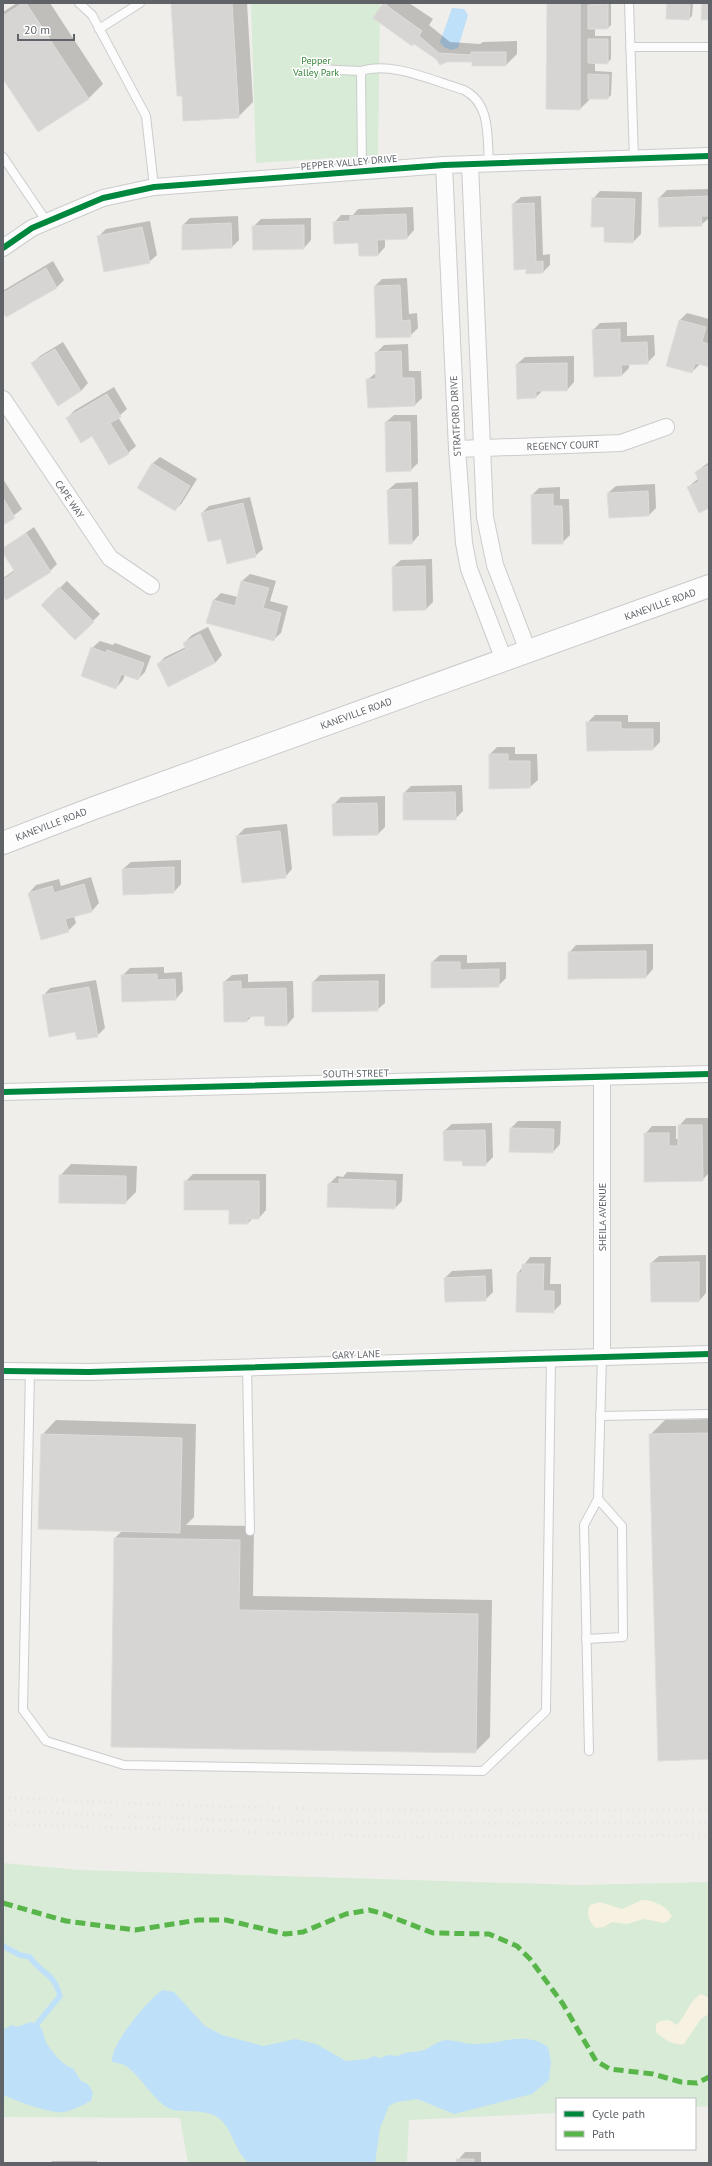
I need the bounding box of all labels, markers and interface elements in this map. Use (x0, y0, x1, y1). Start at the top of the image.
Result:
scale bar (18, 16, 74, 42)
text: 20 m (24, 22, 50, 37)
park label: Pepper Valley Park (292, 54, 339, 79)
street label: PEPPER VALLEY DRIVE (300, 152, 398, 173)
street label: STRATFORD DRIVE (447, 375, 464, 457)
street label: REGENCY COURT (527, 438, 600, 453)
street label: CAPE WAY (52, 478, 87, 521)
street label: KANEVILLE ROAD (623, 586, 698, 623)
street label: KANEVILLE ROAD (319, 695, 394, 732)
street label: KANEVILLE ROAD (14, 805, 89, 844)
street label: SOUTH STREET (323, 1066, 390, 1081)
street label: SHEILA AVENUE (596, 1183, 609, 1251)
street label: GARY LANE (332, 1347, 380, 1362)
legend (556, 2098, 696, 2150)
text: Cycle path (592, 2106, 645, 2121)
text: Path (592, 2126, 615, 2141)

